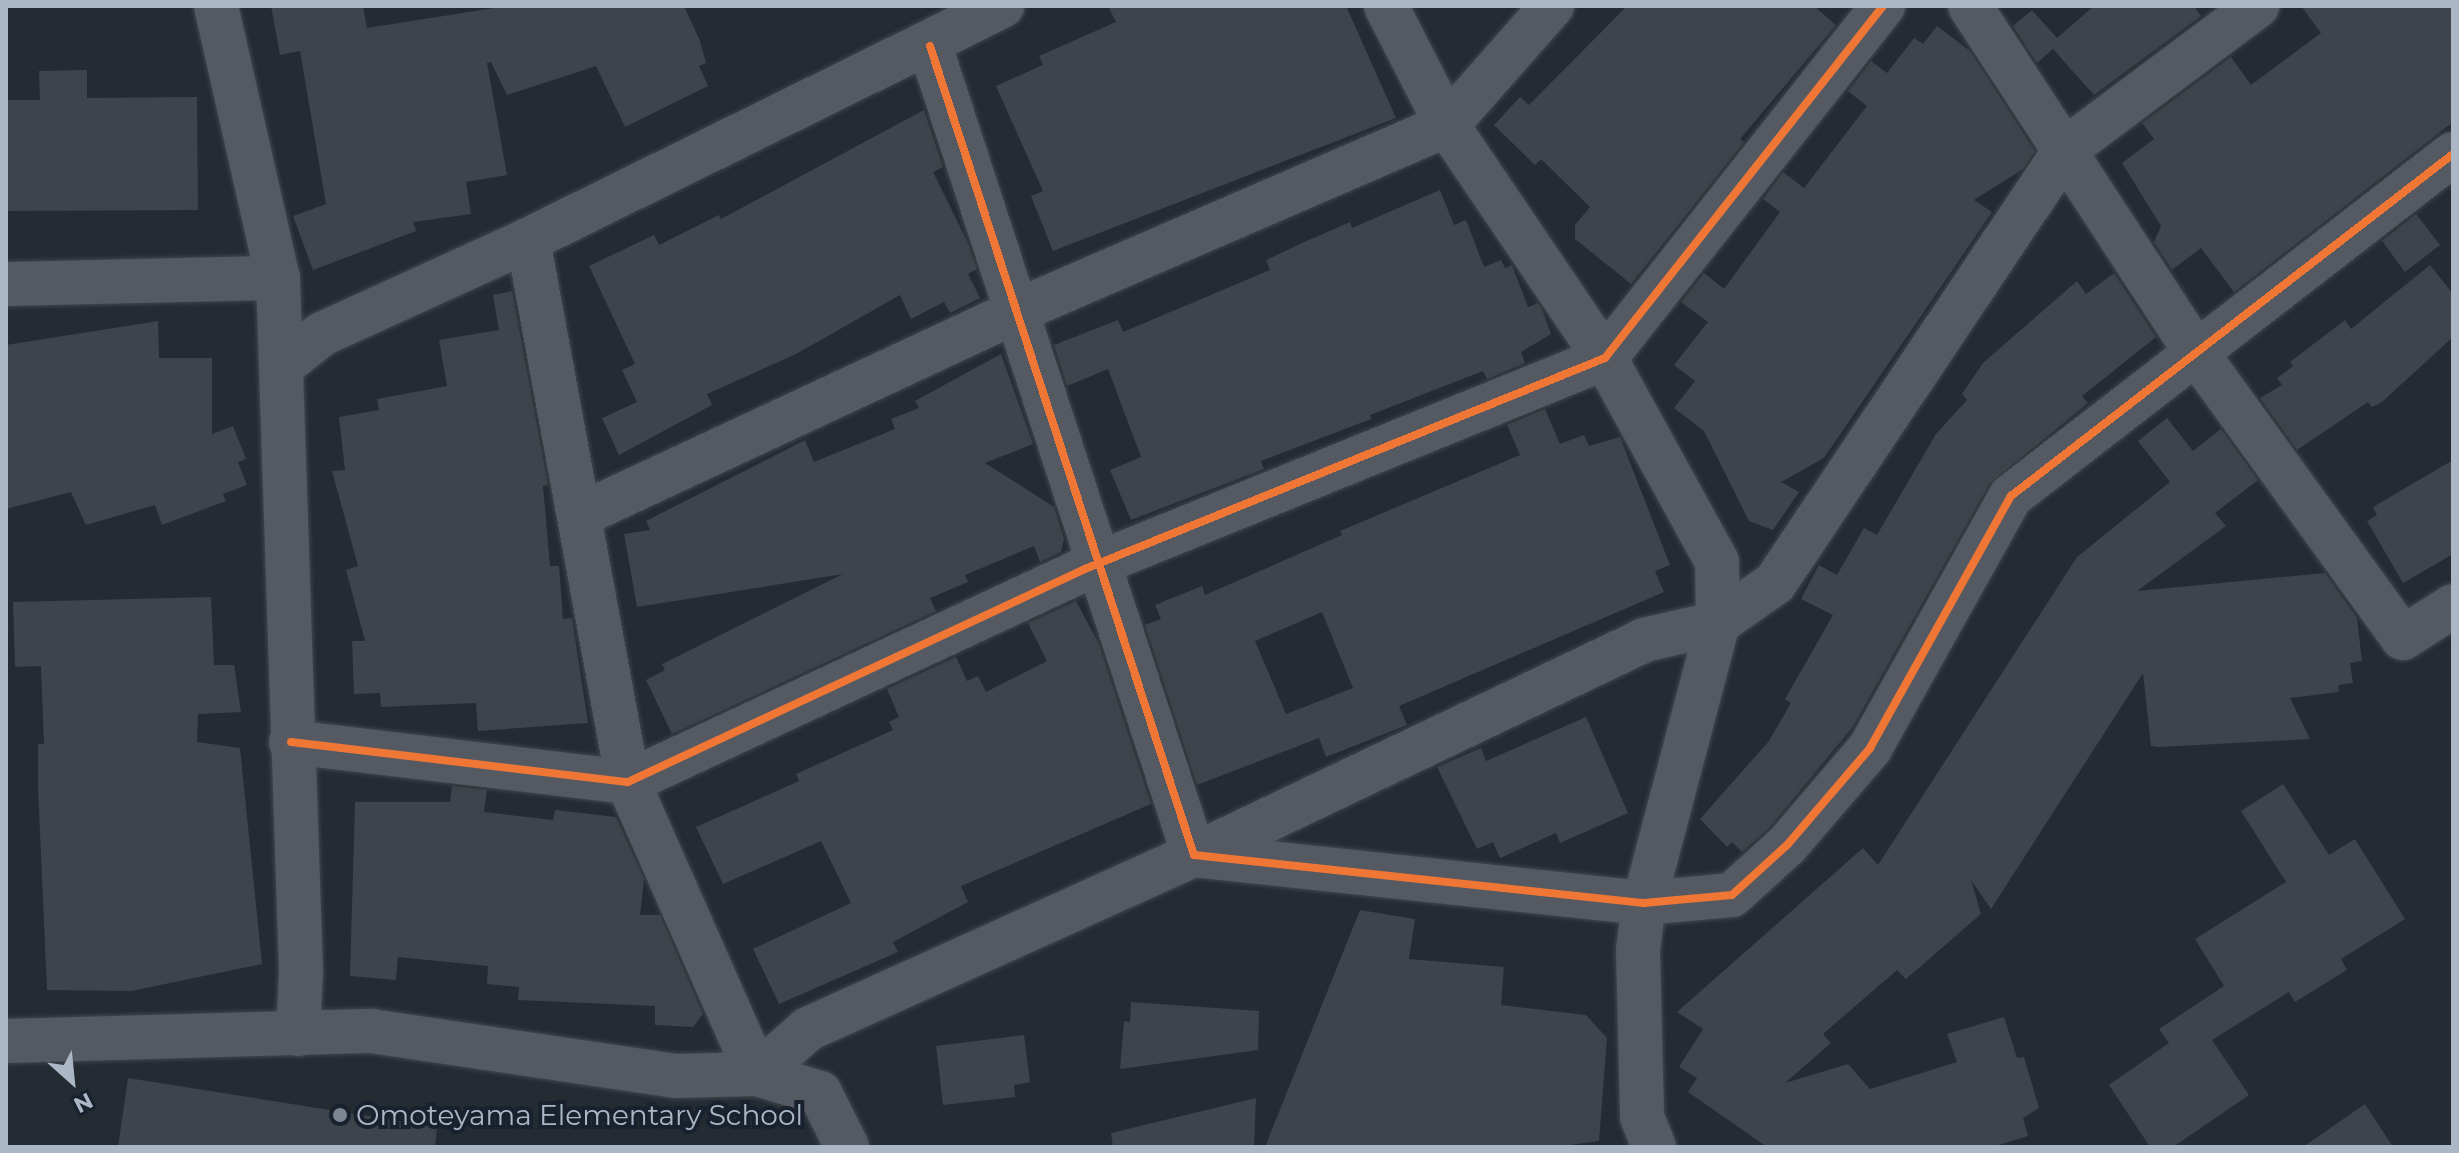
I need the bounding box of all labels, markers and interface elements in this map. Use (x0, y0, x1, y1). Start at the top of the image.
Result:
north arrow (32, 1041, 112, 1121)
text: N (69, 1087, 97, 1119)
place label: Omoteyama Elementary School (356, 1098, 803, 1132)
marker: Omoteyama Elementary School (331, 1106, 349, 1124)

